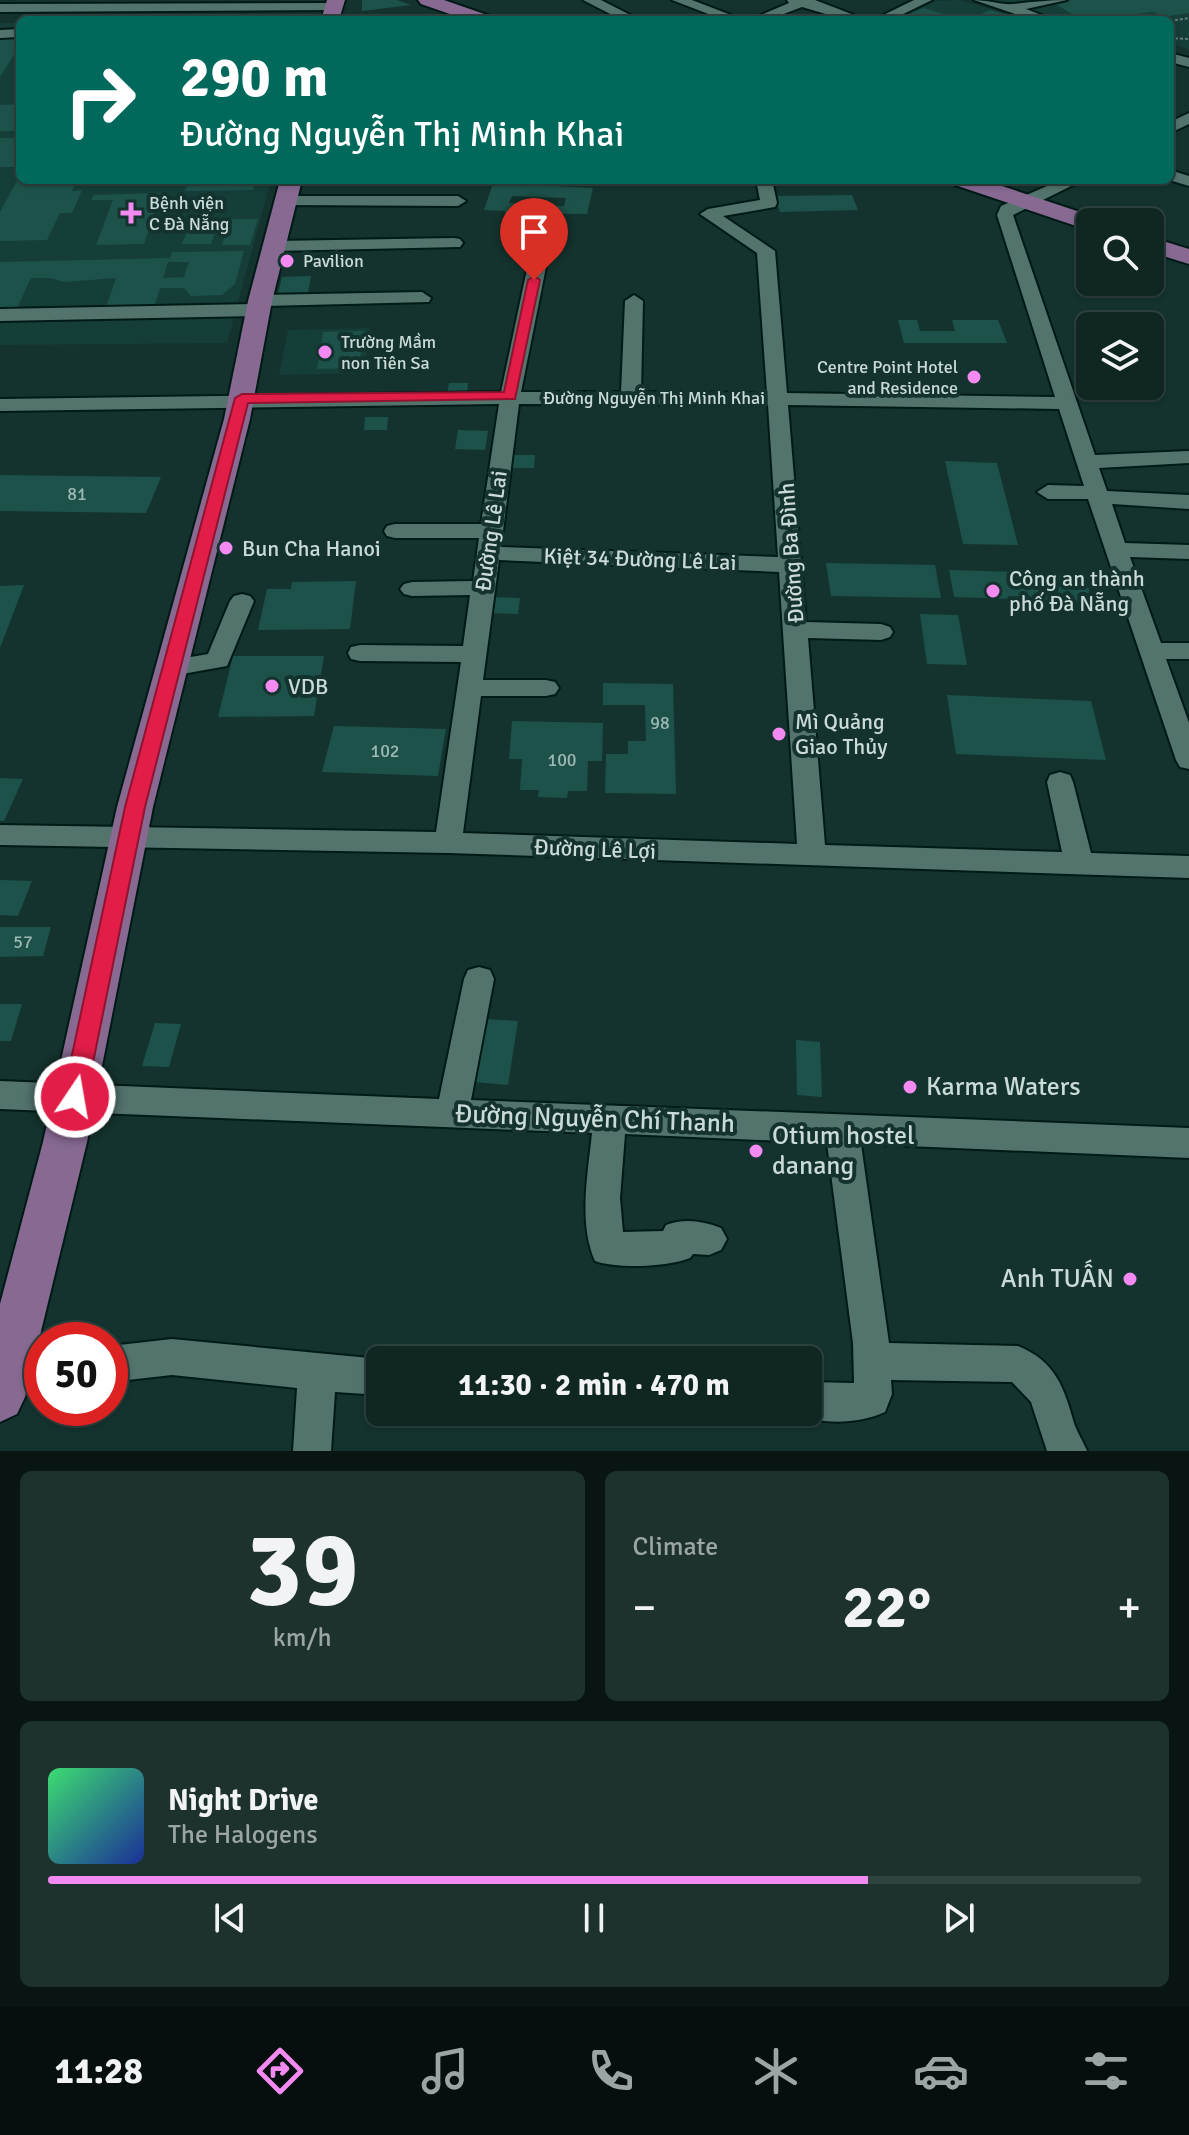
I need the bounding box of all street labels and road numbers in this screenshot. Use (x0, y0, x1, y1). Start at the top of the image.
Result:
street label: Đường Nguyễn Thị Minh Khai (543, 387, 765, 409)
street label: Đường Lê Lai (469, 469, 513, 593)
street label: Đường Ba Đình (773, 482, 809, 624)
street label: Kiệt 34 Đường Lê Lai (543, 542, 737, 576)
street label: Đường Lê Lợi (534, 833, 656, 865)
street label: Đường Nguyễn Chí Thanh (454, 1098, 736, 1140)

